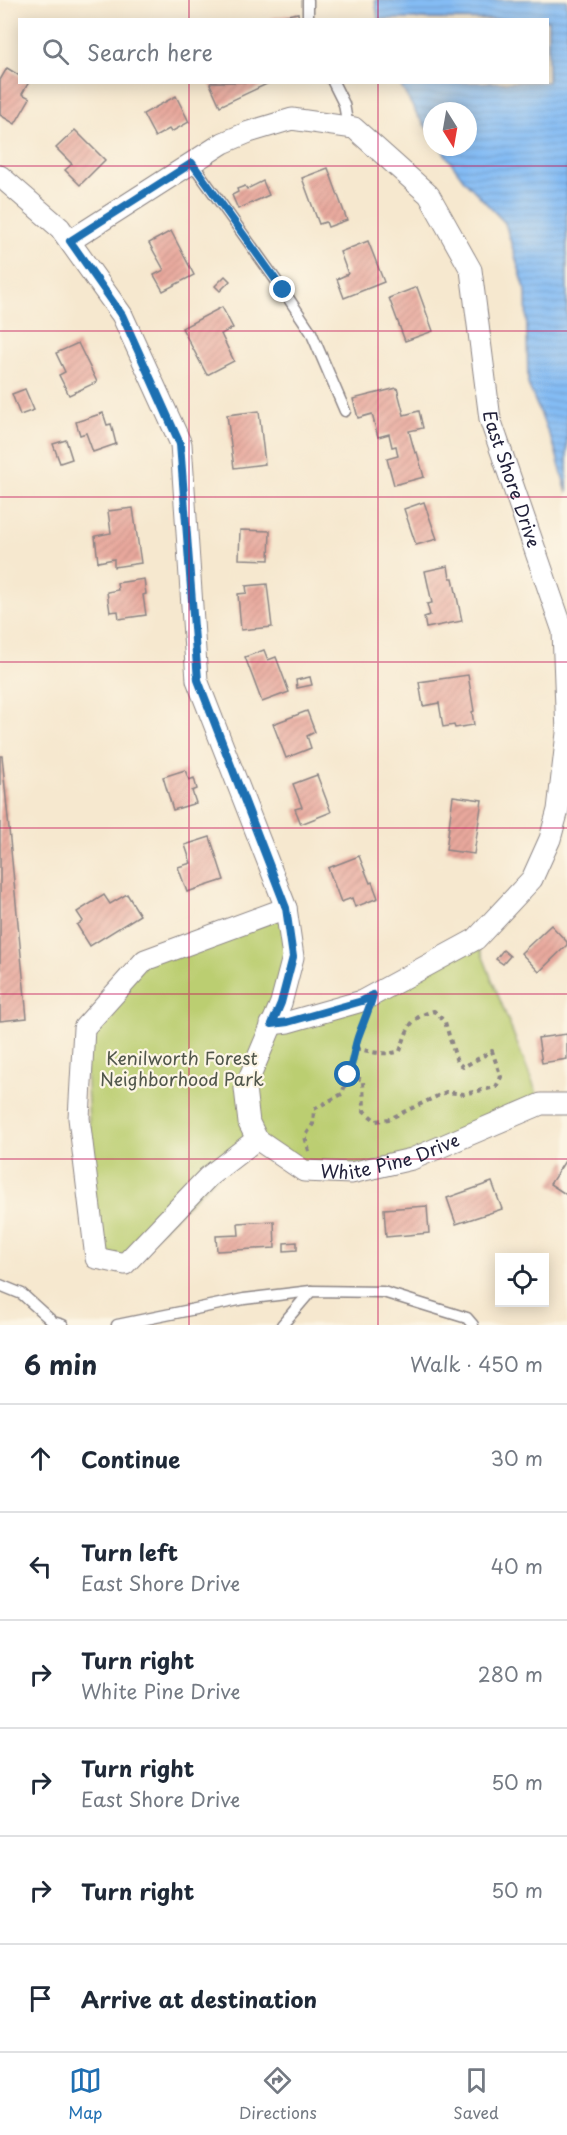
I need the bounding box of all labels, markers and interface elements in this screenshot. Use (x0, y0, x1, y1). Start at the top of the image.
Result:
search box (18, 18, 549, 84)
icon: search (39, 35, 72, 68)
text: Search here (87, 35, 213, 68)
north arrow (423, 102, 477, 156)
route end (269, 276, 295, 302)
street label: East Shore Drive (477, 409, 548, 551)
park label: Kenilworth Forest Neighborhood Park (100, 1044, 264, 1092)
route start (334, 1061, 360, 1087)
street label: White Pine Drive (320, 1125, 463, 1185)
map controls (495, 1253, 549, 1307)
button: locate (495, 1253, 549, 1307)
text: 6 min (24, 1345, 97, 1384)
text: Walk · 450 m (410, 1349, 543, 1379)
icon: ahead (24, 1442, 57, 1475)
text: Continue (81, 1442, 180, 1475)
text: 30 m (490, 1443, 543, 1473)
text: Turn left (81, 1535, 178, 1568)
icon: left (24, 1550, 57, 1583)
text: 40 m (491, 1551, 543, 1581)
text: East Shore Drive (81, 1568, 240, 1598)
text: Turn right (81, 1643, 194, 1676)
icon: right (24, 1658, 57, 1691)
text: 280 m (478, 1659, 543, 1689)
text: White Pine Drive (81, 1676, 240, 1706)
text: Turn right (81, 1751, 194, 1784)
icon: right (24, 1766, 57, 1799)
text: 50 m (491, 1767, 543, 1797)
text: East Shore Drive (81, 1784, 240, 1814)
icon: right (24, 1874, 57, 1907)
text: Turn right (81, 1874, 194, 1907)
text: 50 m (491, 1875, 543, 1905)
icon: arrive (24, 1982, 57, 2015)
text: Arrive at destination (81, 1982, 317, 2015)
tab: Map (68, 2064, 102, 2124)
tab: Directions (239, 2064, 317, 2124)
tab: Saved (453, 2064, 499, 2124)

